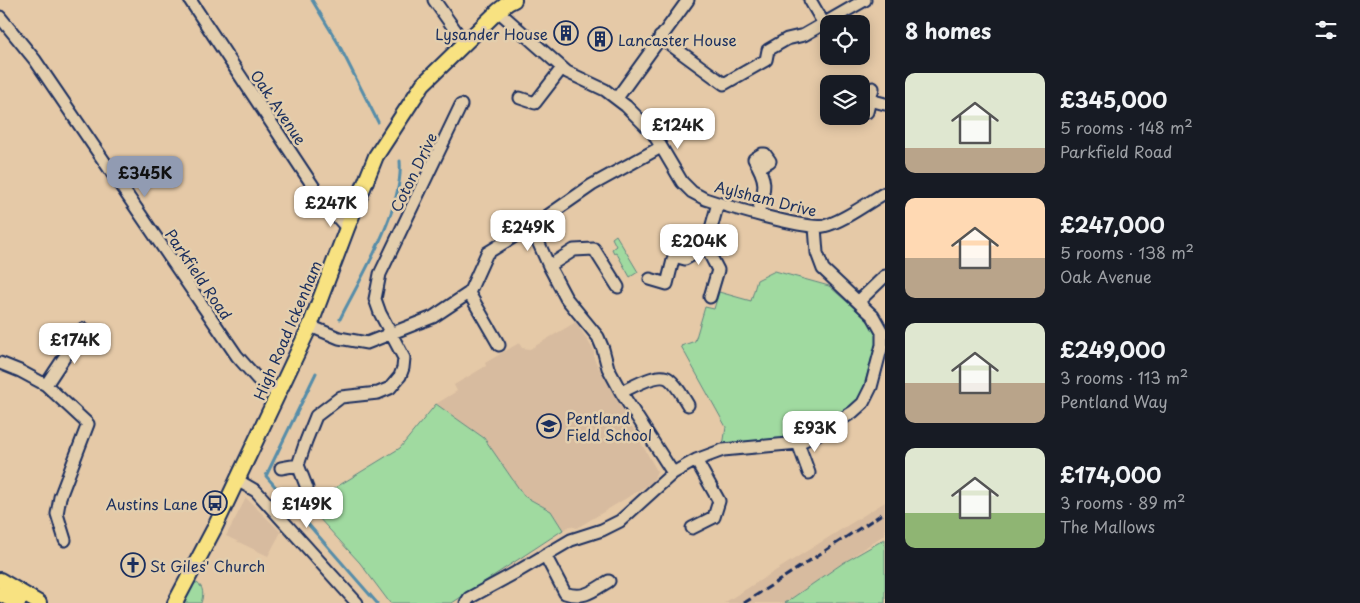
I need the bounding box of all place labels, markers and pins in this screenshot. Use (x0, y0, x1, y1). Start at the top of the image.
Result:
building icon: Lysander House (553, 20, 579, 46)
place label: Lysander House (435, 22, 548, 45)
building icon: Lancaster House (587, 26, 613, 52)
place label: Lancaster House (618, 28, 737, 51)
pin: £124K (643, 108, 713, 150)
pin: £345K (110, 156, 180, 198)
pin: £247K (296, 186, 366, 228)
pin: £249K (493, 210, 563, 252)
pin: £204K (664, 224, 734, 266)
pin: £174K (40, 322, 110, 365)
place label: Pentland Field School (566, 406, 652, 446)
pin: £93K (785, 410, 845, 453)
school or university icon: Pentland Field School (536, 413, 562, 439)
pin: £149K (272, 486, 342, 529)
bus stop icon: Austins Lane (202, 490, 228, 516)
place label: Austins Lane (106, 492, 198, 515)
church icon: St Giles' Church (120, 552, 146, 578)
place label: St Giles' Church (150, 554, 265, 577)

